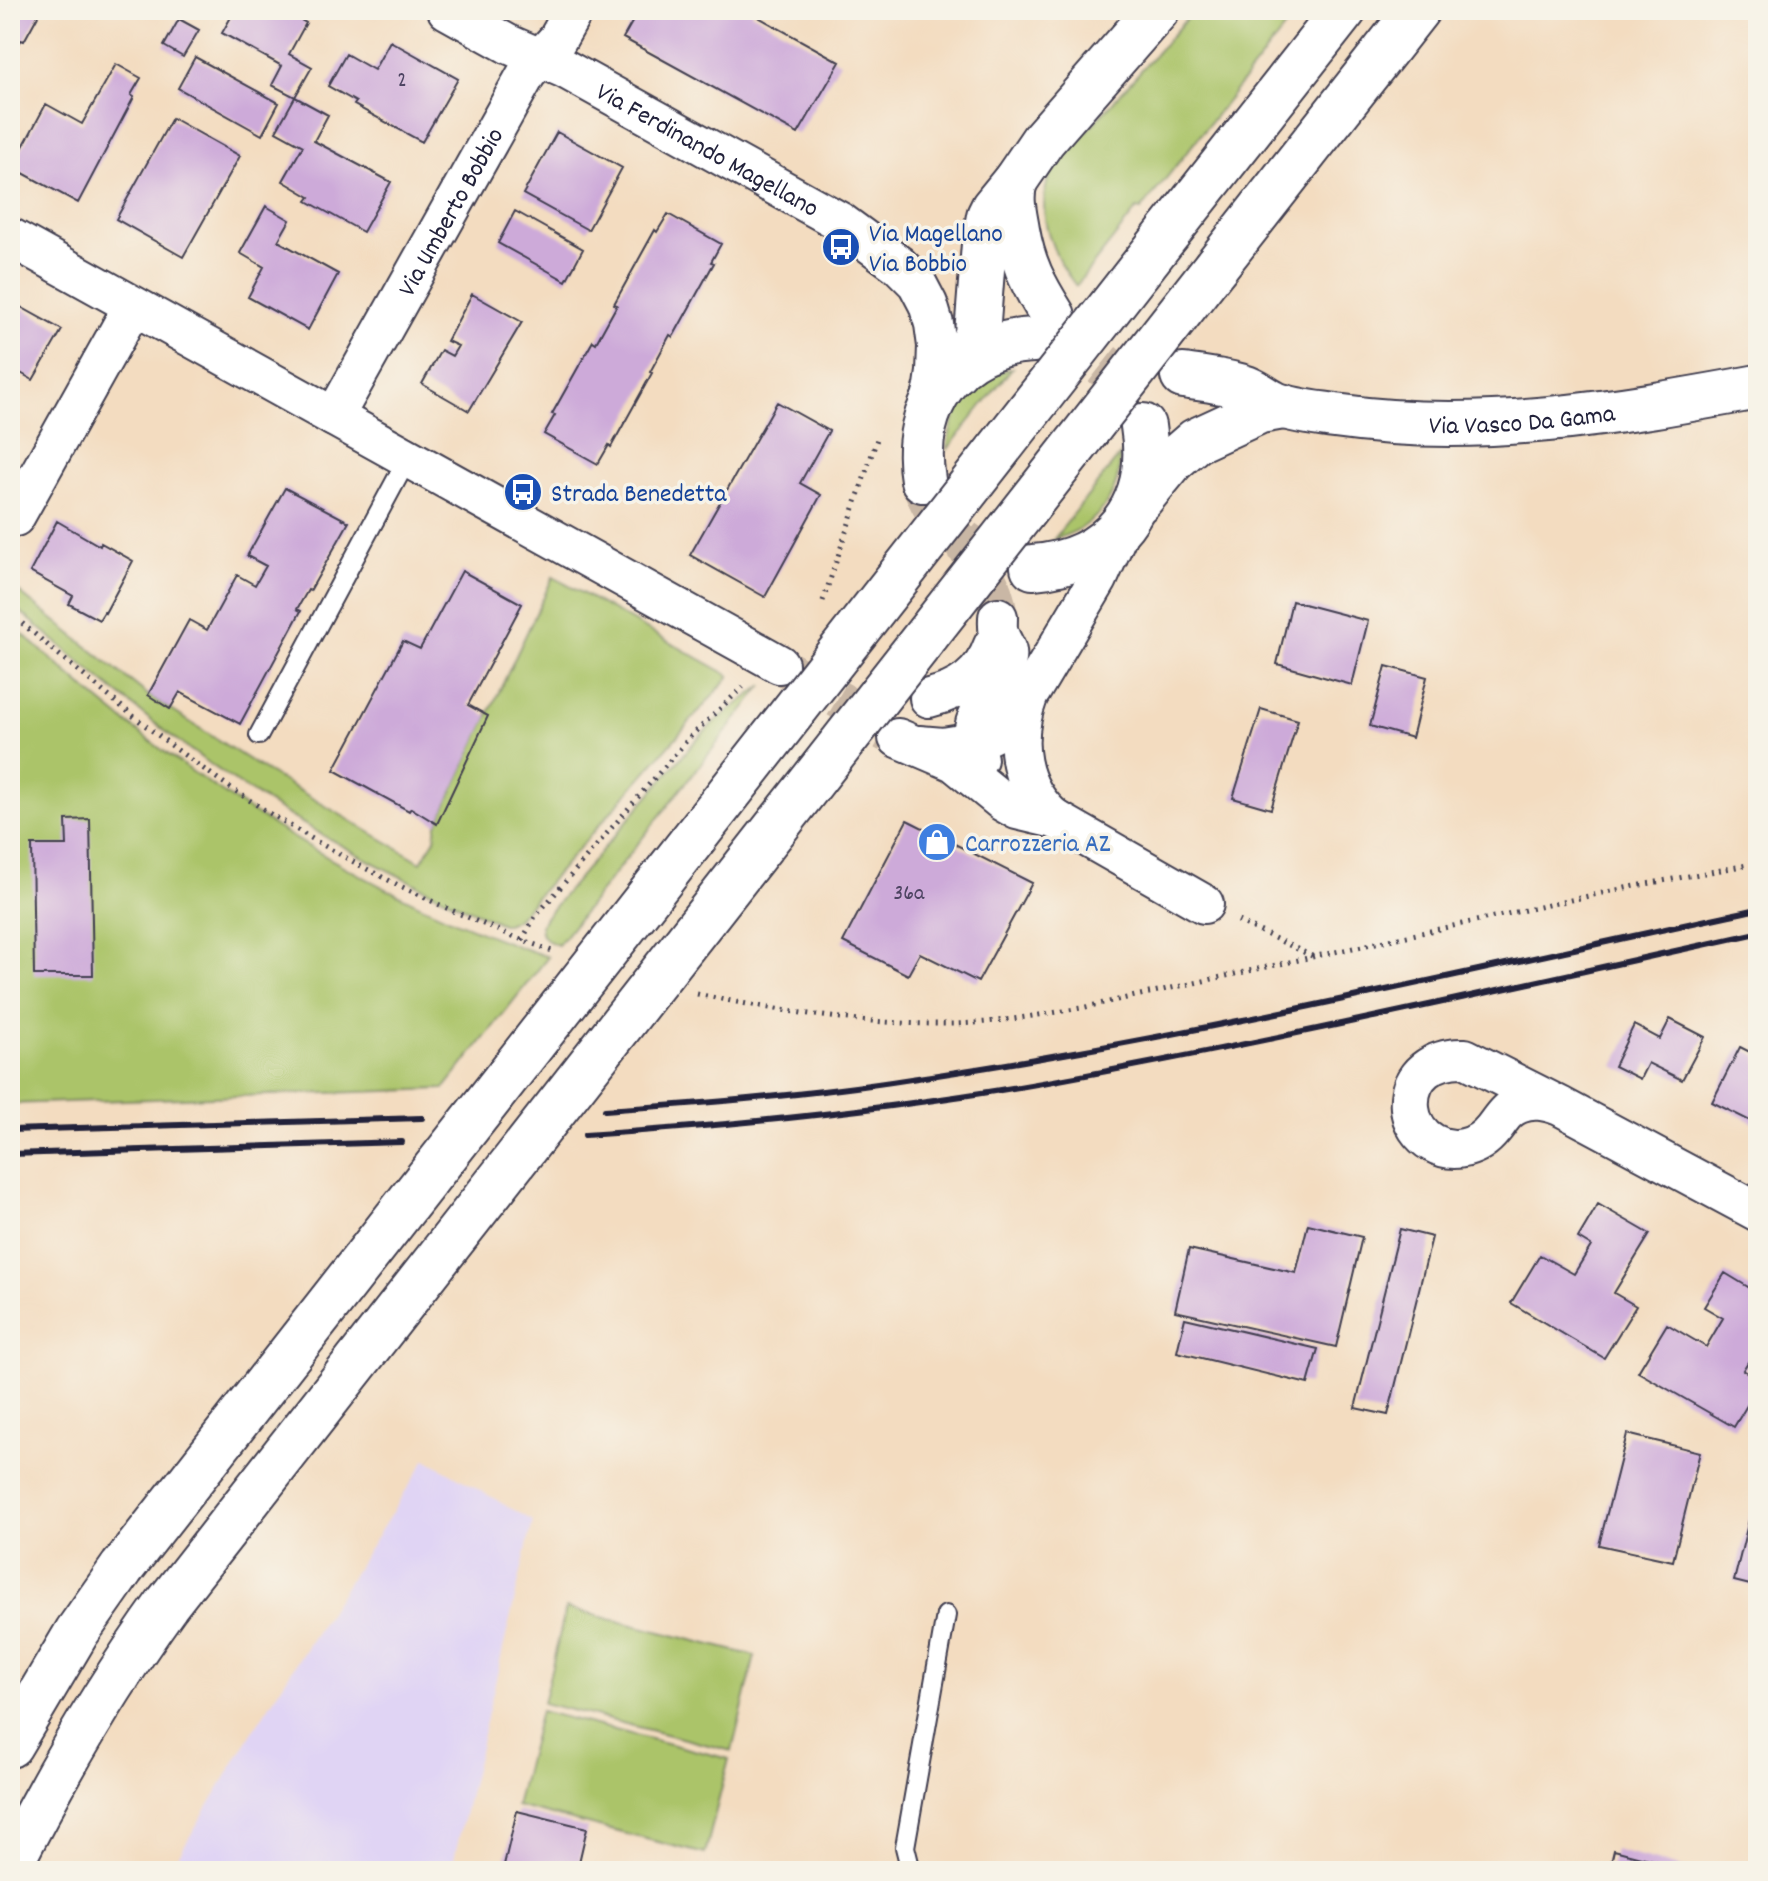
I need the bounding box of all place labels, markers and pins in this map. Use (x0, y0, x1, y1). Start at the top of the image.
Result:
place label: Via Magellano Via Bobbio (869, 217, 1003, 284)
bus stop icon: Via Magellano Via Bobbio (820, 226, 862, 268)
bus stop icon: Strada Benedetta (502, 471, 544, 513)
place label: Strada Benedetta (551, 477, 727, 514)
shop icon: Carrozzeria AZ (916, 821, 958, 863)
place label: Carrozzeria AZ (965, 827, 1111, 864)

